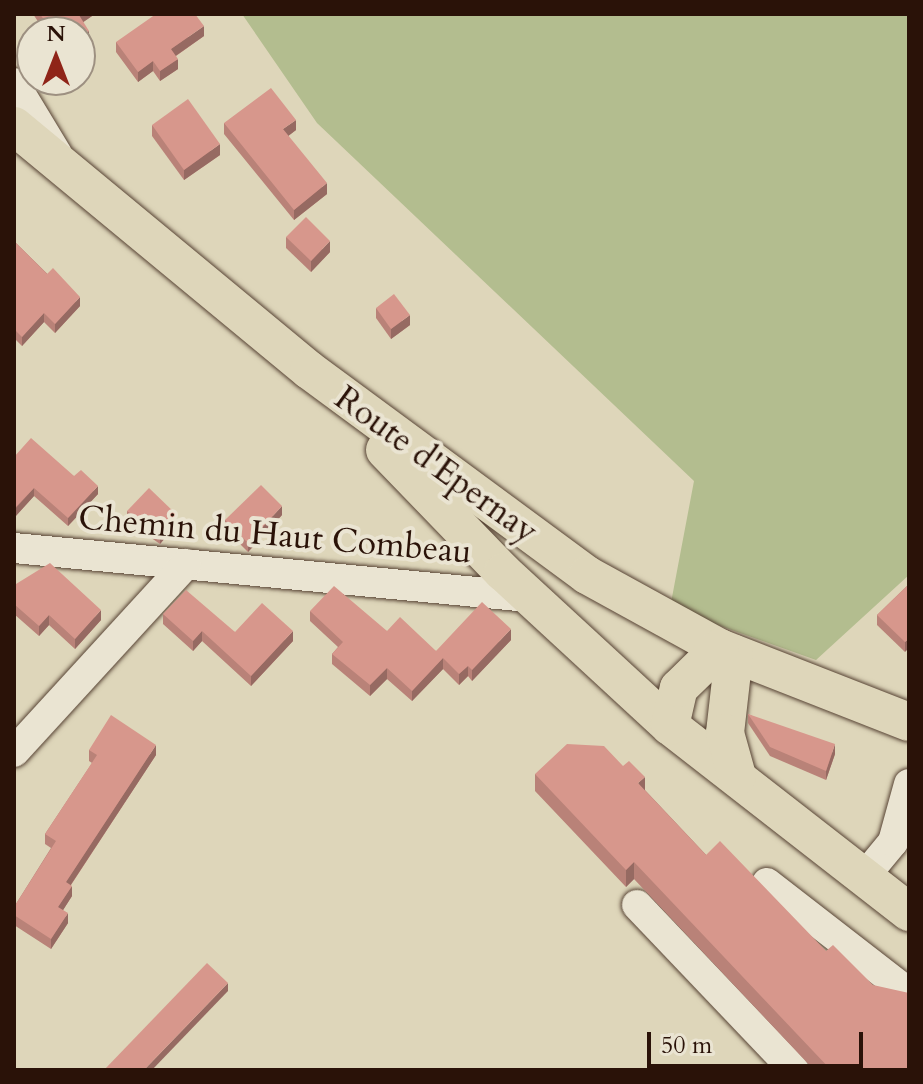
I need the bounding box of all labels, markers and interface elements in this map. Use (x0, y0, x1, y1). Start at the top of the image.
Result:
north arrow (16, 16, 96, 96)
text: N (46, 19, 66, 49)
street label: Route d'Epernay (327, 378, 545, 552)
street label: Chemin du Haut Combeau (77, 497, 473, 573)
scale bar (651, 1016, 867, 1066)
text: 50 m (661, 1029, 712, 1062)

